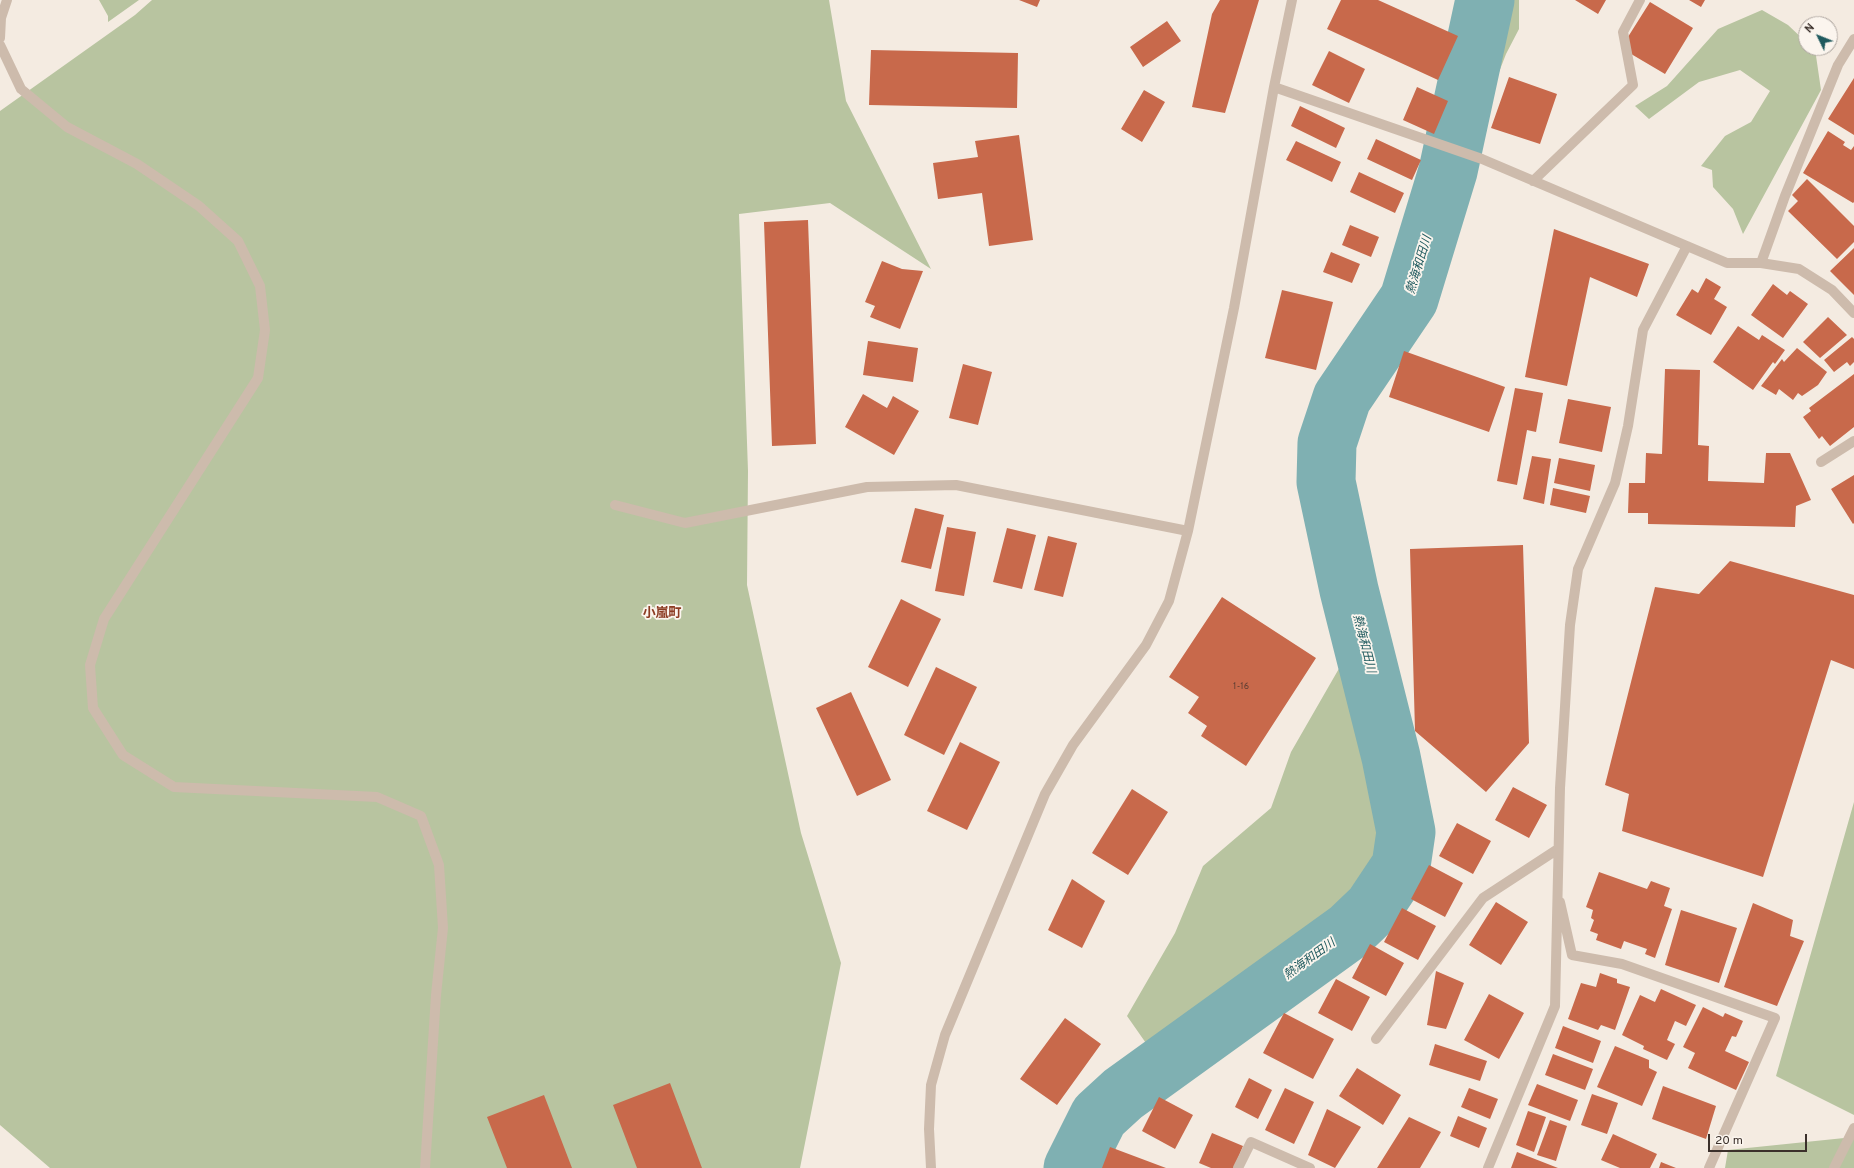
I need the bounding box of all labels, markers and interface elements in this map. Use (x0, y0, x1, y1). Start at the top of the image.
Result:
north arrow (1798, 16, 1838, 56)
text: N (1802, 21, 1818, 36)
water label: 熱海和田川 (1404, 234, 1436, 296)
district label: 小嵐町 (643, 606, 681, 622)
water label: 熱海和田川 (1349, 613, 1377, 675)
house number: 1-16 (1233, 682, 1249, 692)
water label: 熱海和田川 (1281, 937, 1339, 983)
scale bar (1710, 1126, 1809, 1152)
text: 20 m (1715, 1133, 1743, 1149)

